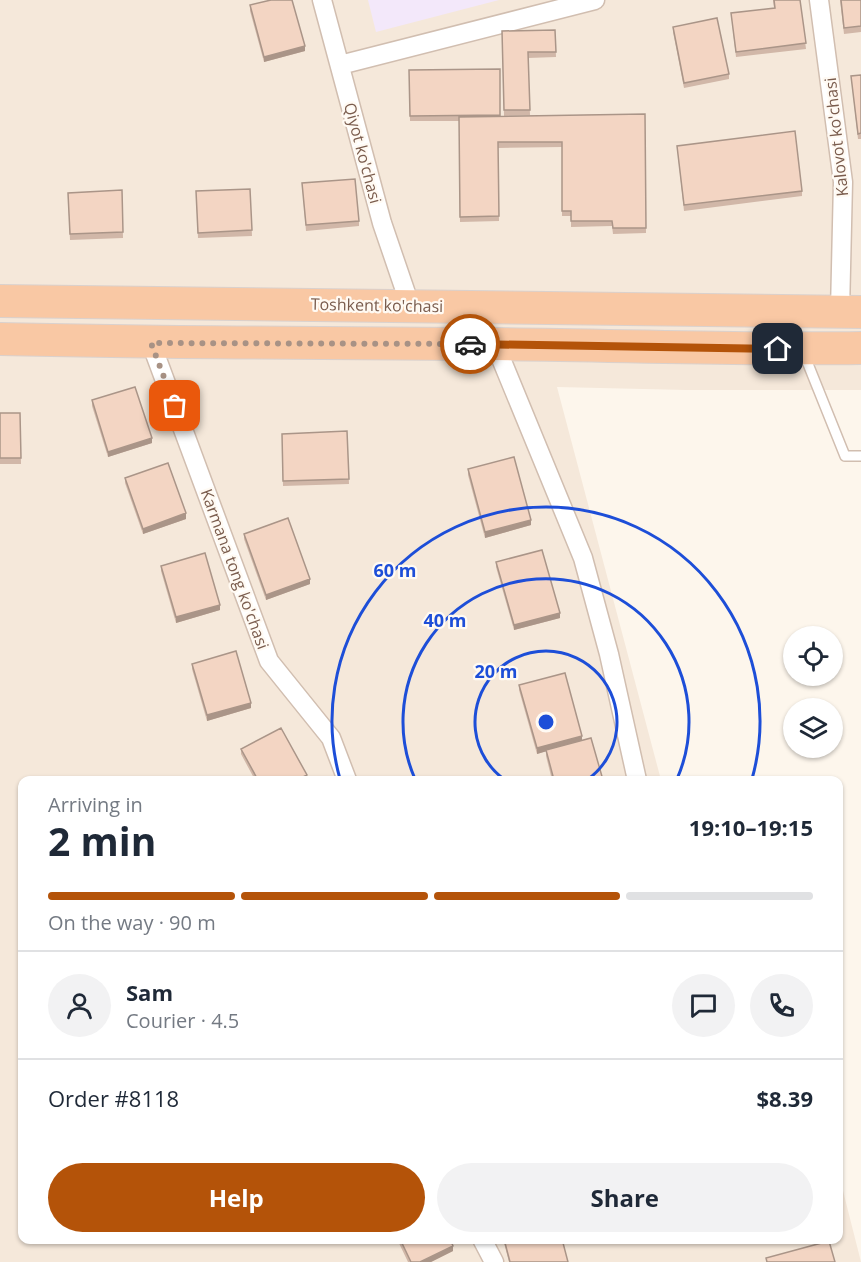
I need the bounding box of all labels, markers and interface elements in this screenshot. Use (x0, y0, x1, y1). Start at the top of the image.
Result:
street label: Kalovot ko'chasi (819, 76, 853, 198)
street label: Qiyot ko'chasi (339, 100, 387, 206)
street label: Toshkent ko'chasi (311, 293, 443, 317)
courier (440, 314, 500, 374)
pin (752, 323, 803, 374)
icon: car (454, 328, 487, 361)
icon: home (761, 332, 794, 365)
pin (149, 380, 200, 431)
icon: bag (158, 389, 191, 422)
street label: Karmana tong ko'chasi (196, 486, 274, 652)
text: 60 m (374, 558, 416, 582)
text: 40 m (424, 608, 466, 632)
map controls (783, 626, 843, 758)
button: locate (783, 626, 843, 686)
text: 20 m (475, 659, 517, 683)
button: layers (783, 698, 843, 758)
centre of rings (536, 712, 556, 732)
text: Arriving in (48, 791, 143, 818)
text: 19:10–19:15 (689, 812, 813, 842)
text: 2 min (48, 814, 156, 867)
text: On the way · 90 m (48, 909, 216, 936)
button: person (48, 974, 111, 1037)
button: chat (672, 974, 735, 1037)
button: phone (750, 974, 813, 1037)
text: Sam (126, 977, 173, 1007)
text: Courier · 4.5 (126, 1007, 239, 1034)
text: Order #8118 (48, 1083, 179, 1113)
text: $8.39 (756, 1083, 813, 1113)
button: Help (48, 1163, 425, 1232)
button: Share (437, 1163, 813, 1232)

